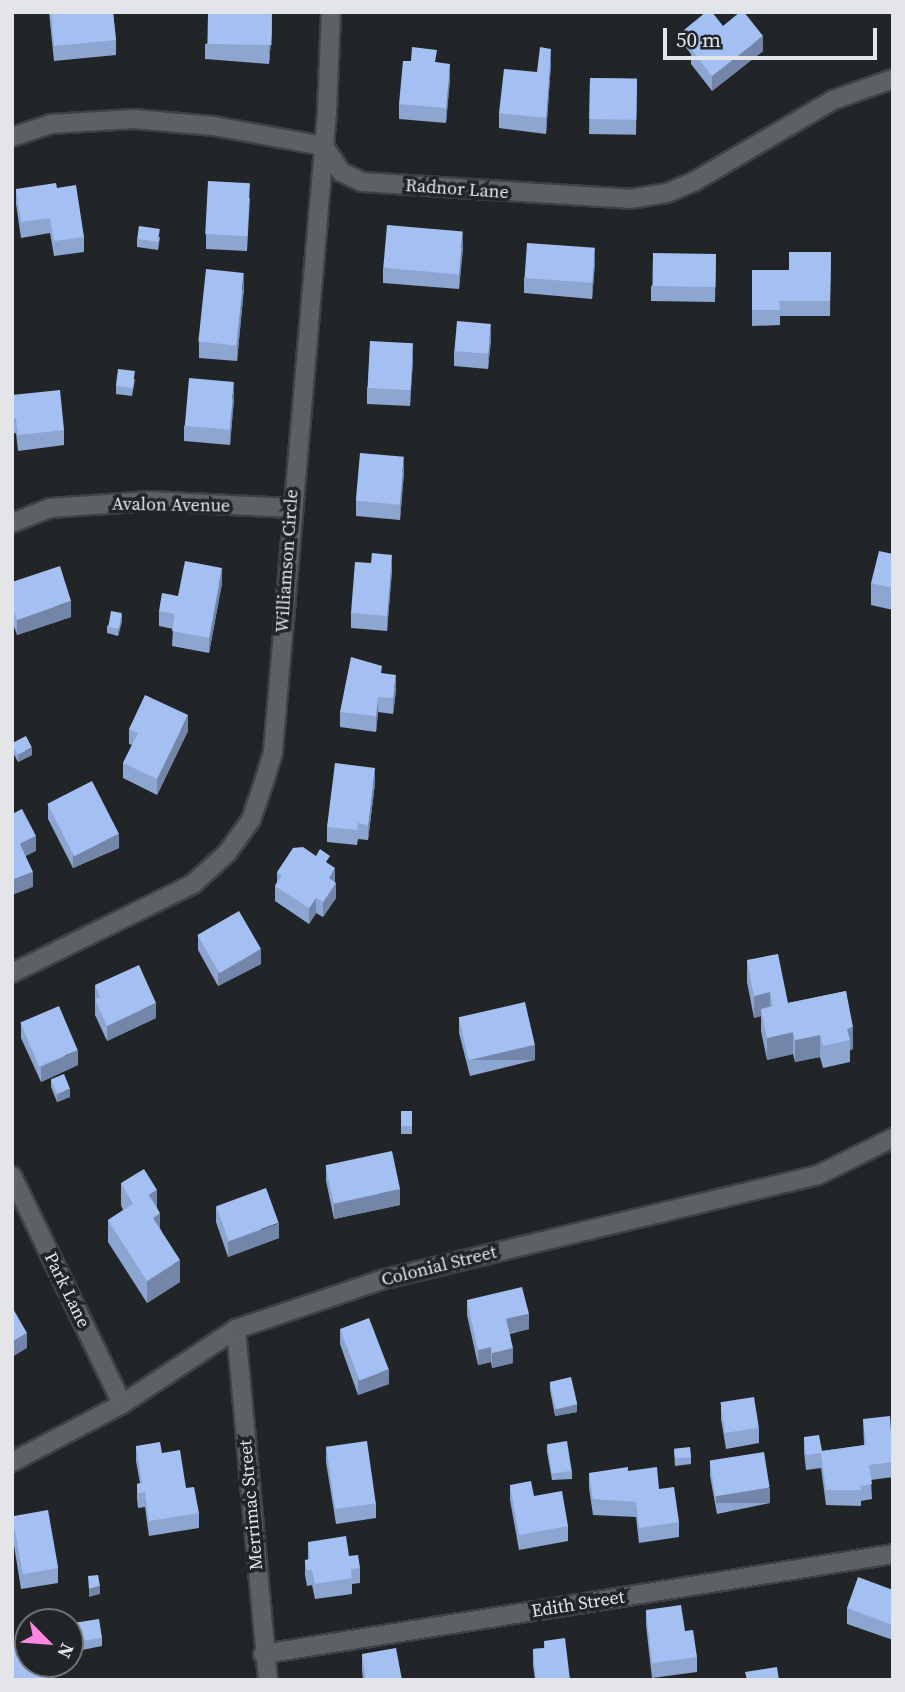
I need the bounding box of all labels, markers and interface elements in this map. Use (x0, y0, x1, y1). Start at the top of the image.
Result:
scale bar (667, 14, 880, 58)
text: 50 m (676, 25, 721, 54)
street label: Radnor Lane (405, 175, 509, 203)
street label: Williamson Circle (271, 489, 303, 633)
street label: Avalon Avenue (112, 493, 230, 517)
street label: Colonial Street (379, 1241, 499, 1291)
street label: Park Lane (40, 1249, 94, 1331)
street label: Merrimac Street (235, 1439, 267, 1571)
street label: Edith Street (530, 1586, 626, 1622)
north arrow (14, 1608, 84, 1678)
text: N (52, 1639, 81, 1663)

